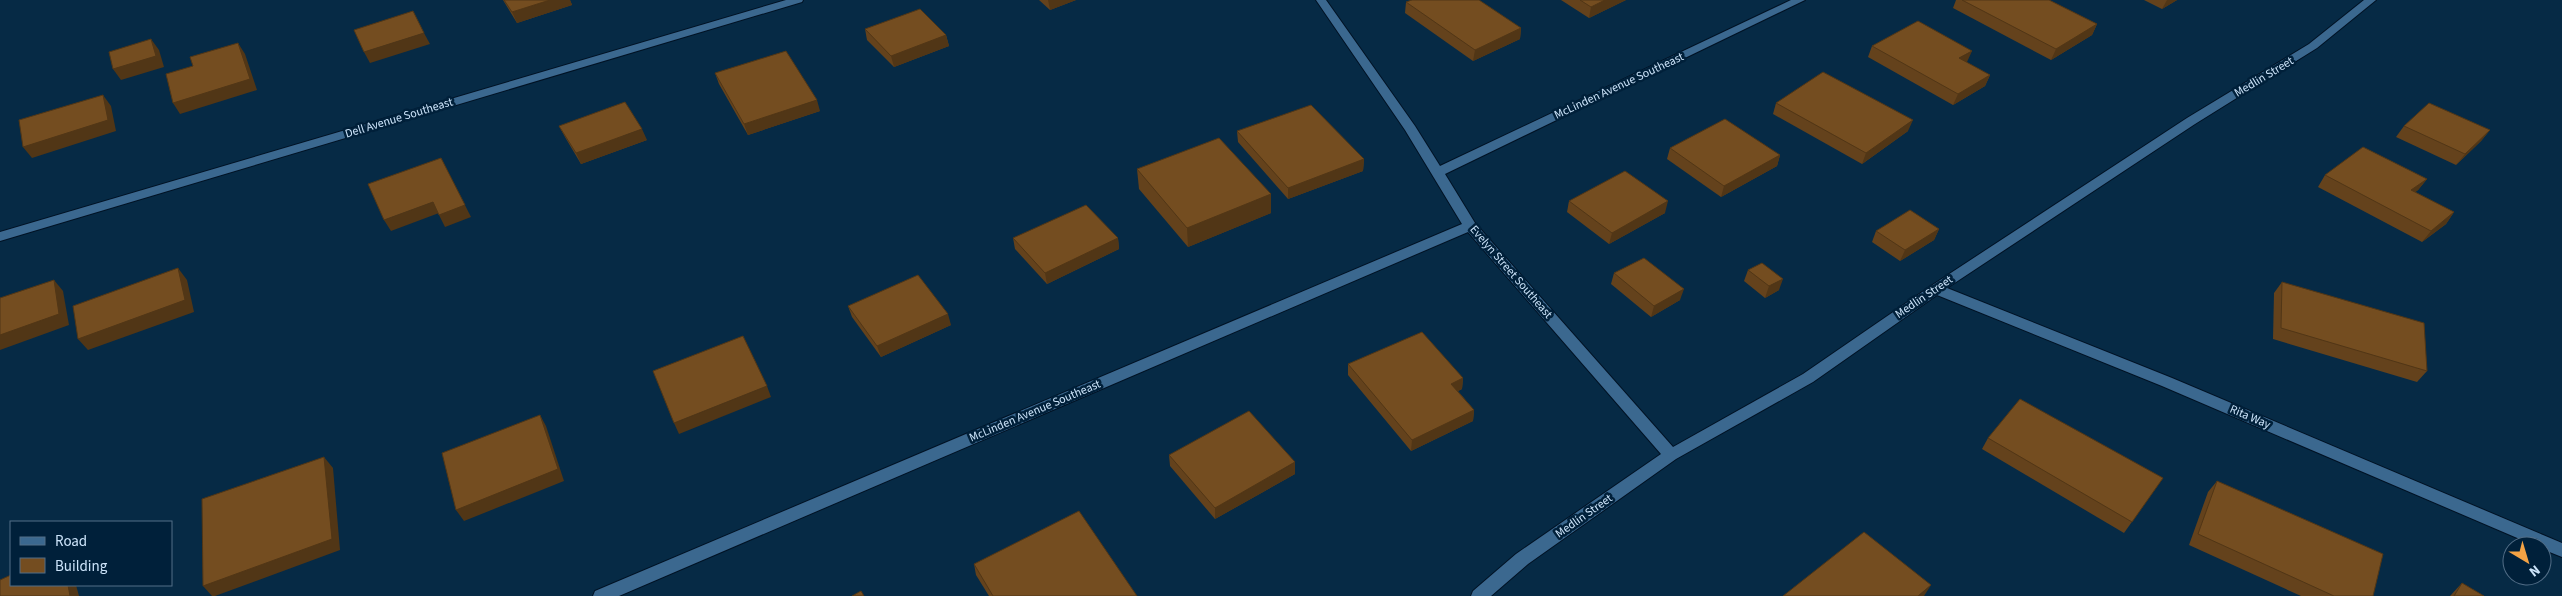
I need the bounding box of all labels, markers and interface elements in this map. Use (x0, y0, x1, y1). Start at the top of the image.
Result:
street label: McLinden Avenue Southeast (1551, 48, 1687, 124)
street label: Medlin Street (2231, 53, 2297, 101)
street label: Dell Avenue Southeast (343, 94, 455, 142)
street label: Evelyn Street Southeast (1466, 222, 1556, 322)
street label: Medlin Street (1892, 271, 1956, 323)
street label: McLinden Avenue Southeast (967, 376, 1103, 446)
street label: Rita Way (2227, 401, 2273, 433)
street label: Medlin Street (1552, 490, 1616, 542)
legend (10, 521, 172, 586)
text: Road (55, 531, 87, 552)
north arrow (2502, 536, 2552, 586)
text: Building (55, 556, 108, 577)
text: N (2525, 560, 2544, 581)

